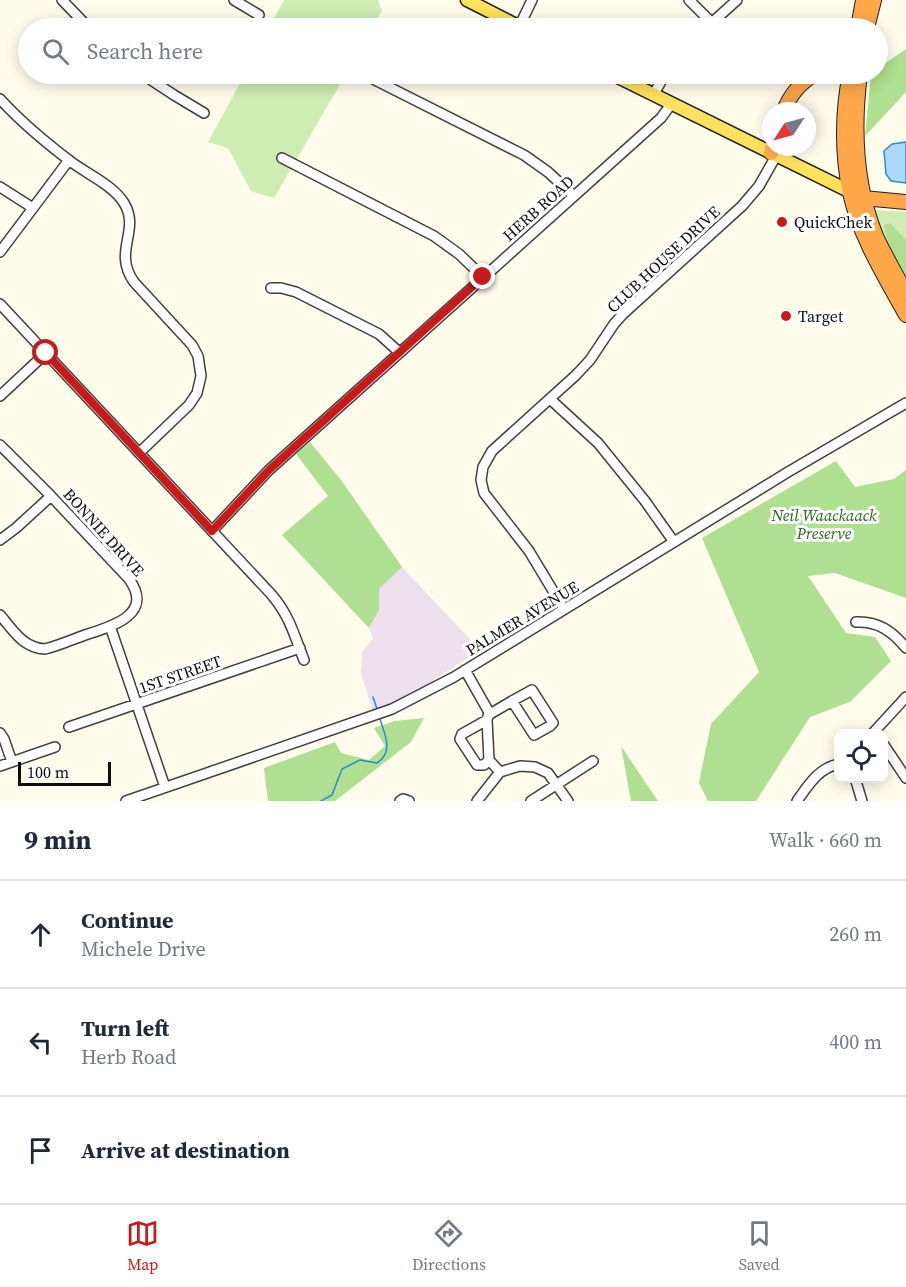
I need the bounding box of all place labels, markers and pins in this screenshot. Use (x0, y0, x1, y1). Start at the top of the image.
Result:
place label: QuickChek (794, 211, 873, 233)
marker: QuickChek (775, 215, 789, 229)
place label: Target (798, 305, 844, 327)
marker: Target (779, 309, 793, 323)

